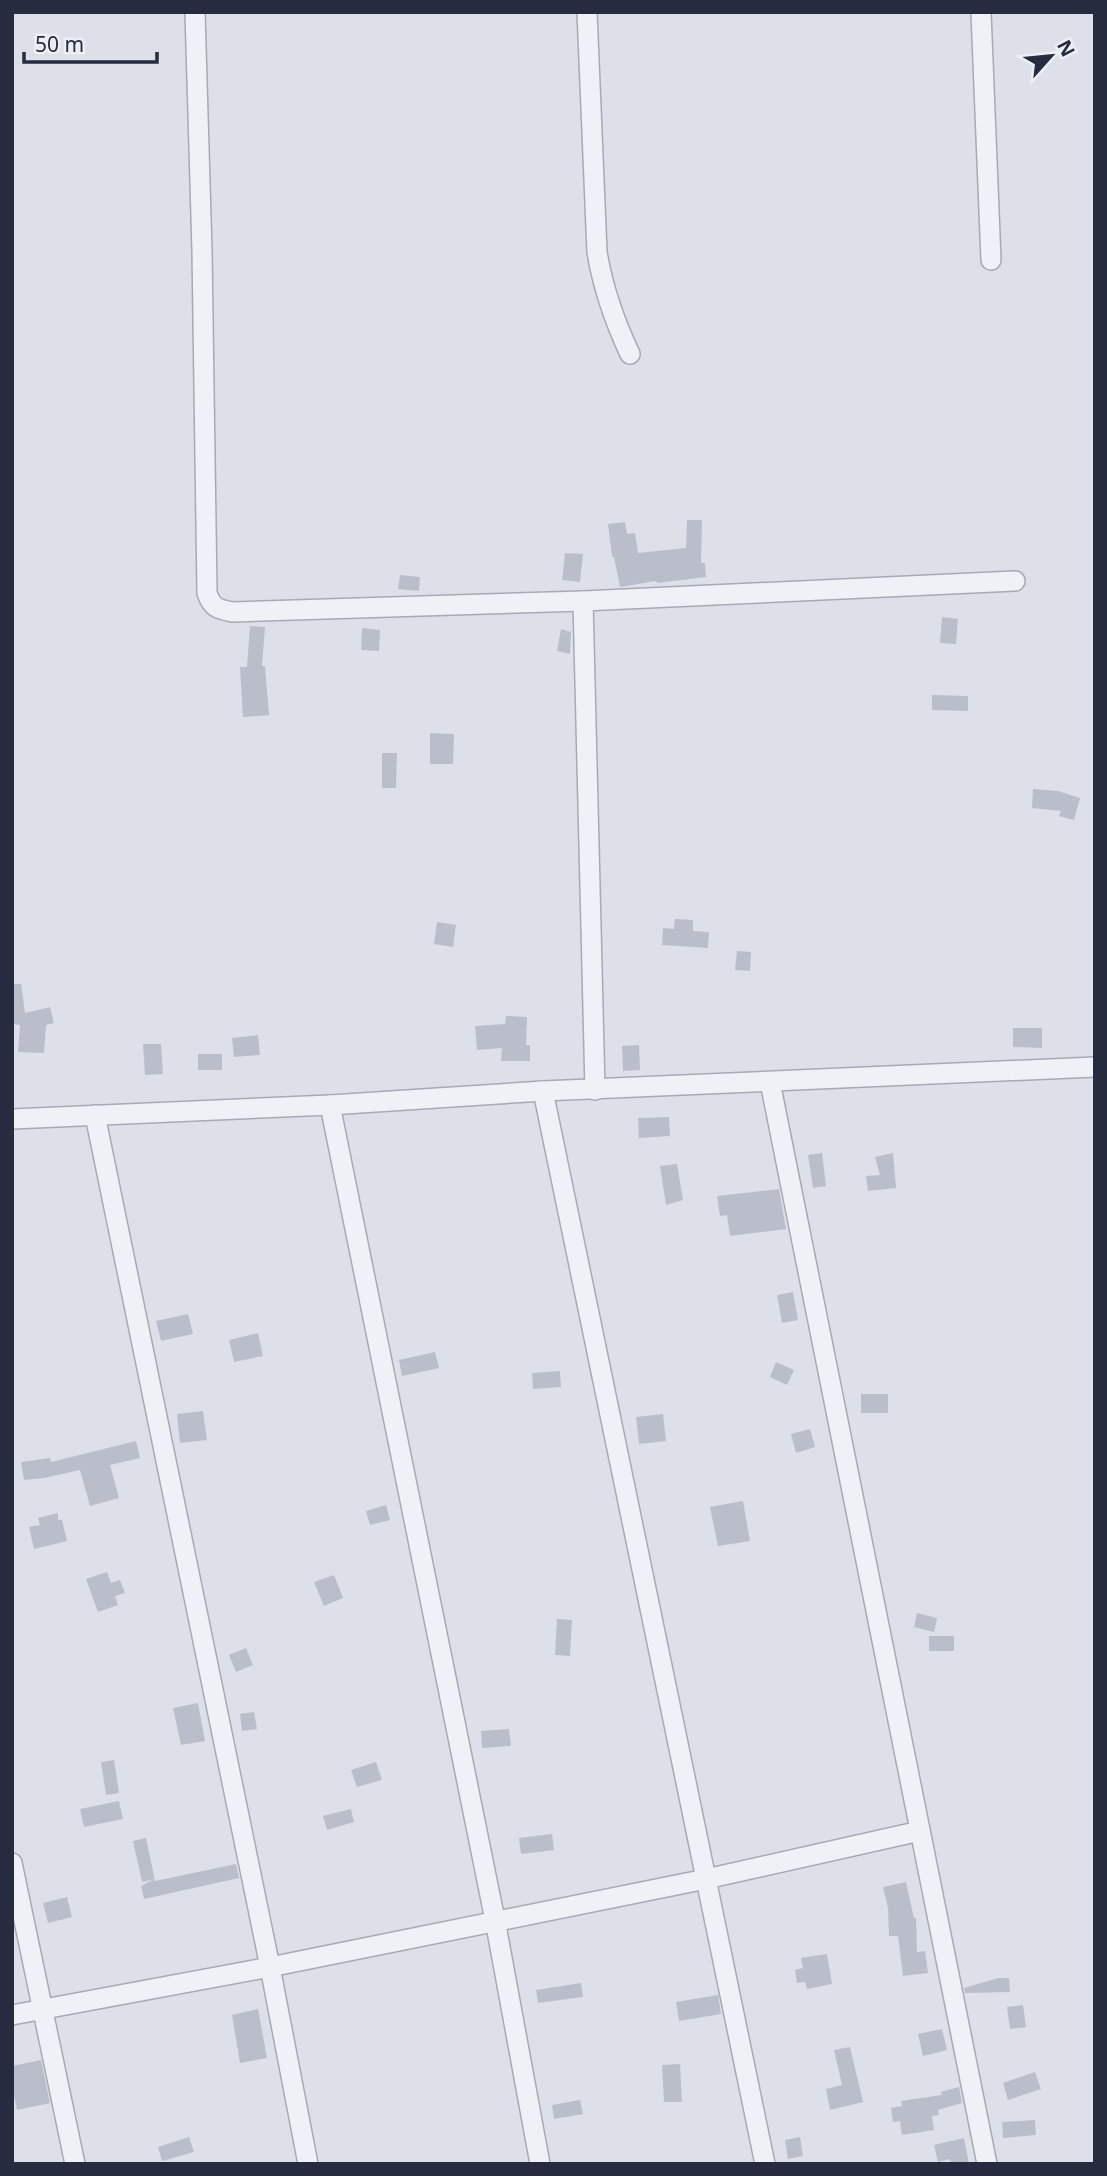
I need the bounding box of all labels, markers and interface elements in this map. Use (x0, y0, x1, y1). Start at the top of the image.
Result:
scale bar (24, 21, 158, 65)
north arrow (1016, 21, 1086, 91)
text: 50 m (35, 30, 84, 58)
text: N (1051, 35, 1081, 61)

